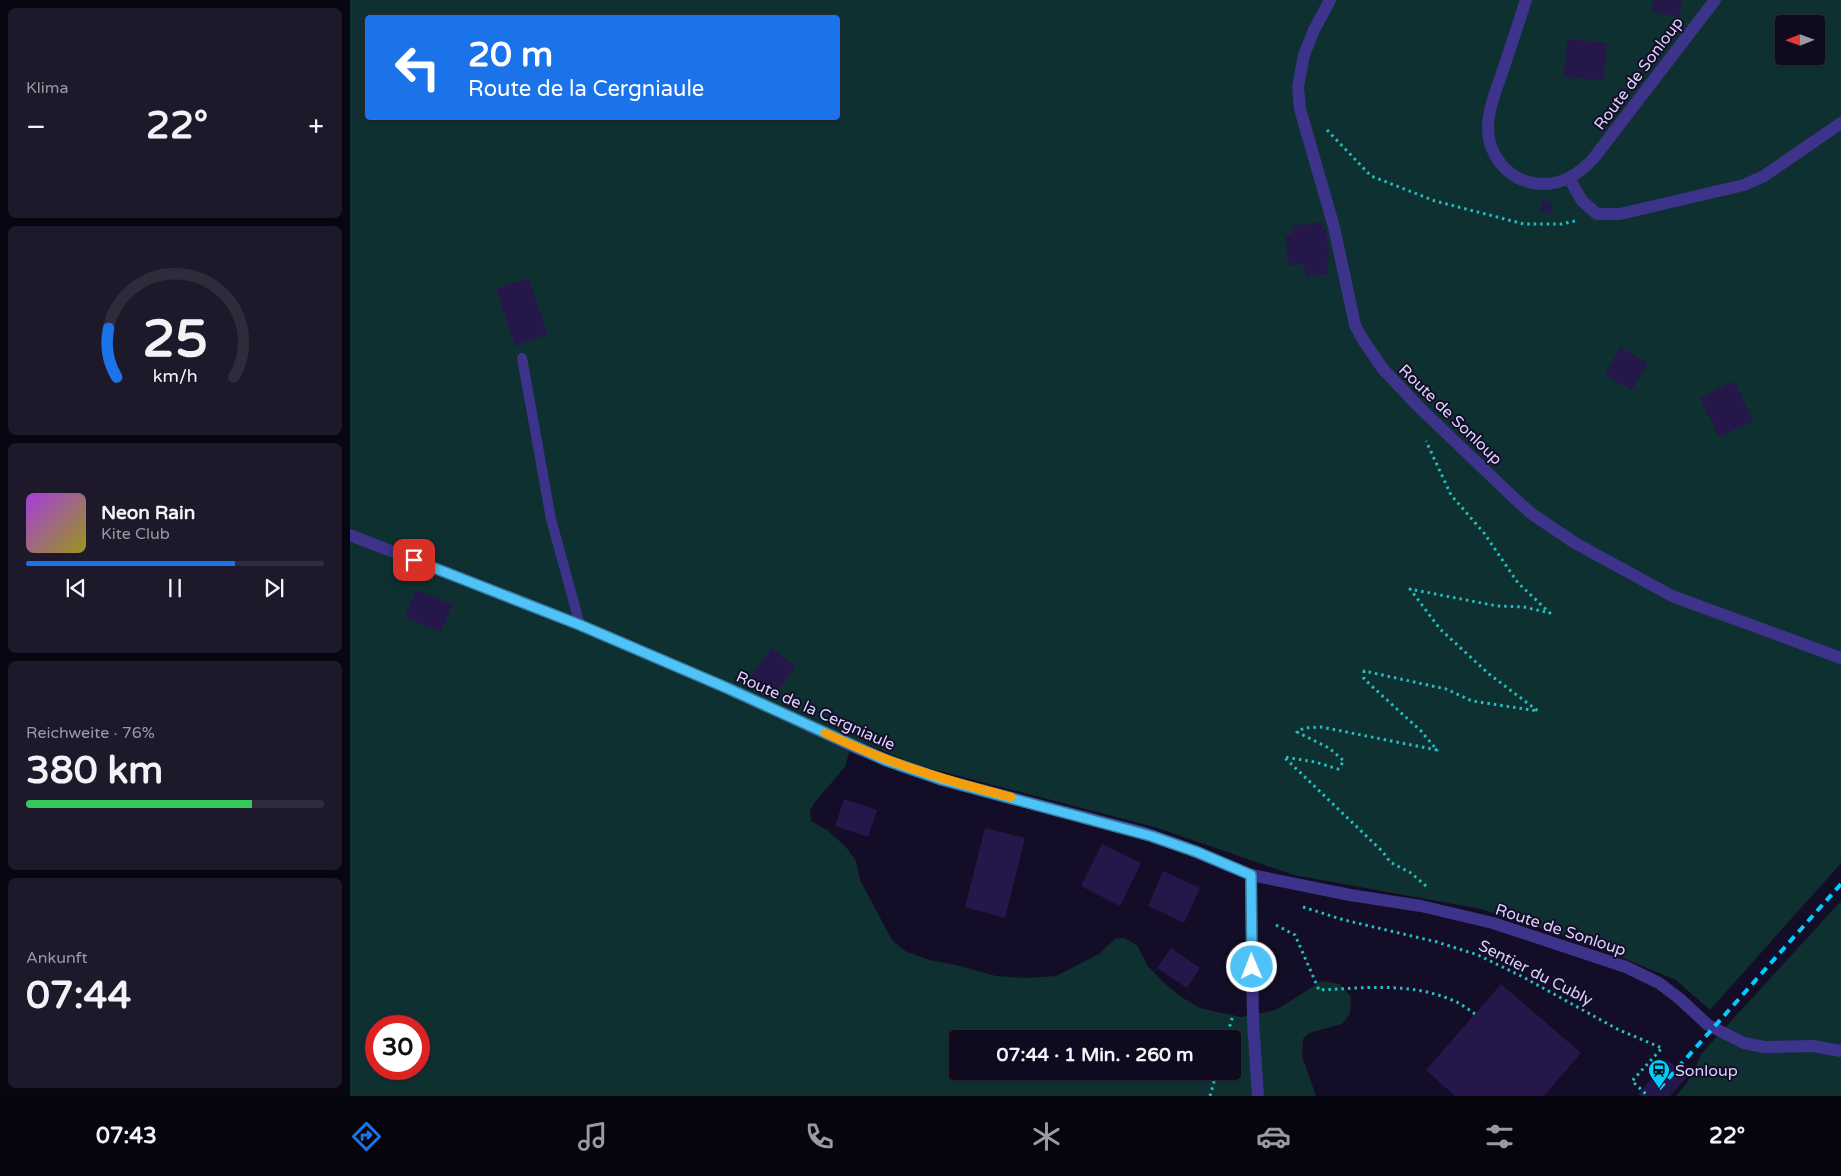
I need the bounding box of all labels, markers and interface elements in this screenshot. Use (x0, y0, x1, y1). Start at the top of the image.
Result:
street label: Route de Sonloup (1590, 13, 1688, 134)
north arrow (1775, 15, 1825, 65)
map controls (1775, 15, 1825, 65)
text: 20 m (468, 34, 553, 76)
icon: left (385, 35, 450, 100)
text: Route de la Cergniaule (468, 76, 704, 102)
text: Klima (26, 78, 68, 98)
text: 22° (146, 103, 208, 149)
text: − (26, 110, 46, 144)
text: + (308, 110, 324, 144)
text: 25 (142, 308, 208, 371)
street label: Route de Sonloup (1394, 360, 1506, 469)
text: km/h (153, 366, 197, 387)
text: Neon Rain (101, 502, 195, 524)
text: Kite Club (101, 524, 170, 544)
pin (393, 539, 435, 581)
icon: arrive (400, 546, 428, 574)
icon: previous (62, 574, 90, 602)
icon: pause (161, 574, 189, 602)
icon: next (260, 574, 288, 602)
street label: Route de la Cergniaule (733, 667, 898, 755)
text: Reichweite · 76% (26, 723, 155, 743)
text: 380 km (26, 748, 163, 794)
street label: Route de Sonloup (1493, 899, 1629, 961)
street label: Sentier du Cubly (1475, 936, 1596, 1010)
position arrow (1225, 940, 1277, 992)
text: Ankunft (26, 948, 88, 968)
text: 07:44 (26, 973, 131, 1019)
speed limit sign: 30 (365, 1015, 430, 1080)
text: 07:44 · 1 Min. · 260 m (997, 1044, 1193, 1066)
station icon: Sonloup (1647, 1058, 1671, 1089)
place label: Sonloup (1675, 1061, 1738, 1081)
icon: directions (349, 1119, 384, 1154)
icon: music (575, 1119, 610, 1154)
icon: phone (802, 1119, 837, 1154)
icon: climate (1029, 1119, 1064, 1154)
icon: car (1256, 1119, 1291, 1154)
icon: filters (1482, 1119, 1517, 1154)
text: 07:43 (96, 1123, 157, 1149)
text: 22° (1709, 1123, 1745, 1149)

